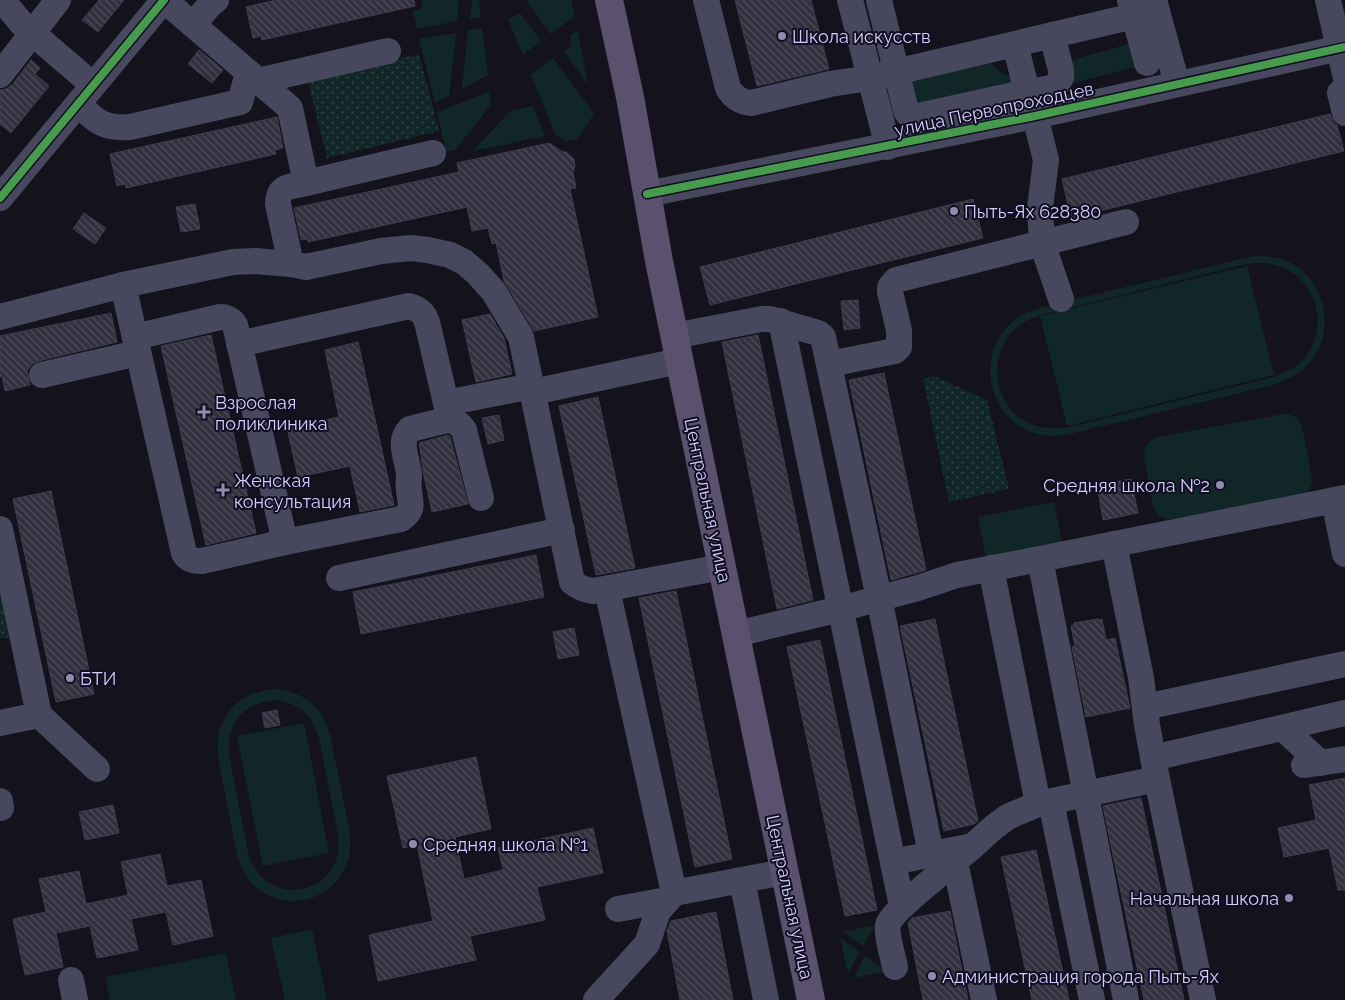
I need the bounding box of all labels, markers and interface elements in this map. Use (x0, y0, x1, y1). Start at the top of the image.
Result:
place label: Школа искусств (792, 26, 931, 47)
marker: Школа искусств (776, 30, 788, 42)
street label: улица Первопроходцев (892, 78, 1096, 140)
place label: Пыть-Ях 628380 (964, 201, 1101, 222)
marker: Пыть-Ях 628380 (948, 205, 960, 217)
place label: Взрослая поликлиника (215, 392, 327, 434)
marker: Взрослая поликлиника (197, 405, 211, 419)
street label: Центральная улица (680, 416, 736, 584)
place label: Женская консультация (234, 470, 351, 512)
place label: Средняя школа №2 (1043, 475, 1210, 496)
marker: Средняя школа №2 (1214, 479, 1226, 491)
marker: Женская консультация (216, 483, 230, 497)
place label: БТИ (80, 668, 116, 689)
marker: БТИ (64, 672, 76, 684)
street label: Центральная улица (762, 813, 818, 981)
place label: Средняя школа №1 (423, 834, 588, 855)
marker: Средняя школа №1 (407, 838, 419, 850)
place label: Начальная школа (1130, 888, 1279, 909)
marker: Начальная школа (1283, 892, 1295, 904)
place label: Администрация города Пыть-Ях (942, 966, 1219, 987)
marker: Администрация города Пыть-Ях (926, 970, 938, 982)

